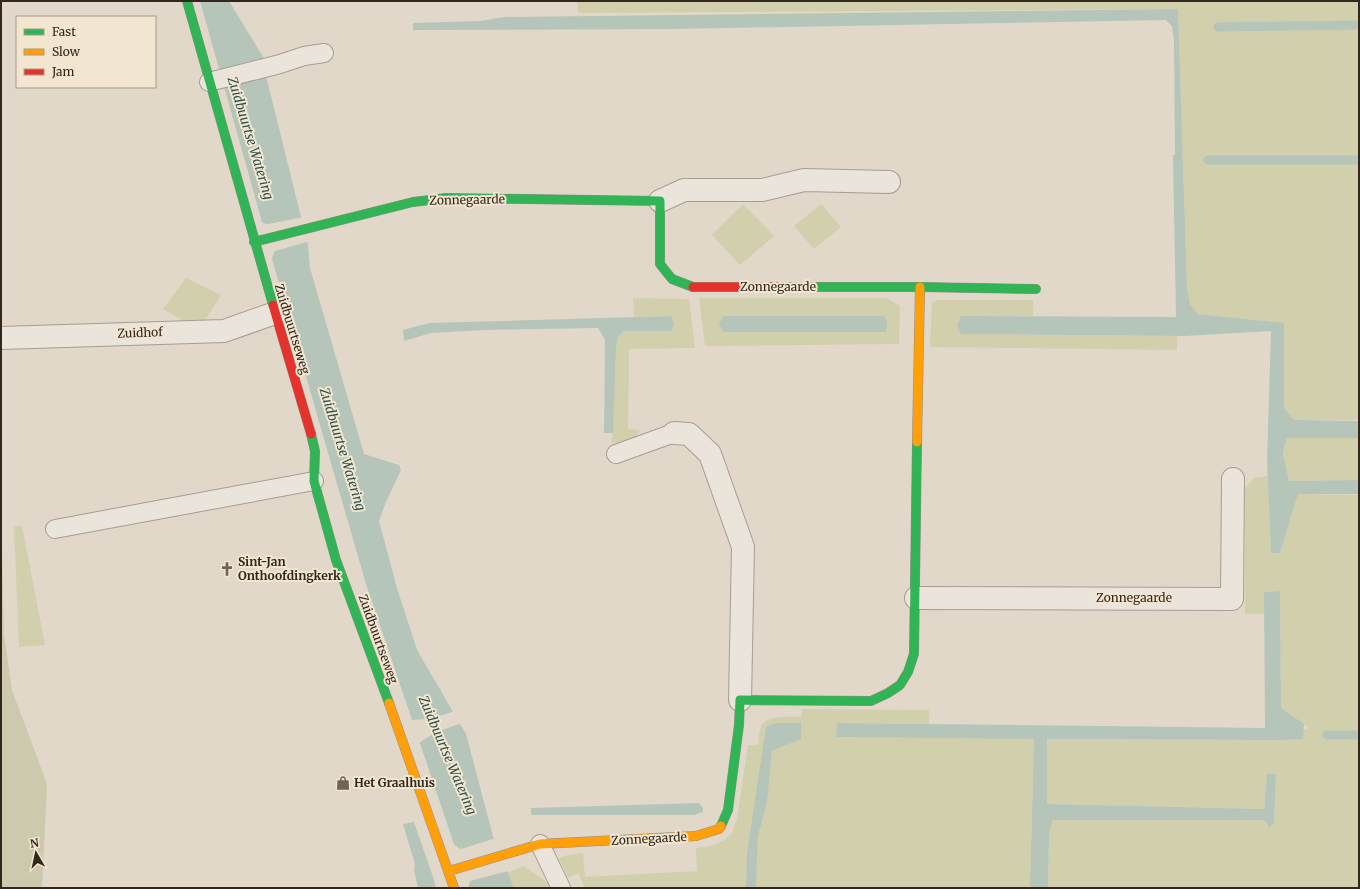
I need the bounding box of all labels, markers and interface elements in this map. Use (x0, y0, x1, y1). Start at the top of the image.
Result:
legend (16, 16, 156, 88)
text: Fast (52, 24, 76, 39)
text: Slow (52, 44, 81, 59)
text: Jam (51, 64, 75, 79)
water label: Zuidbuurtse Watering (223, 74, 277, 202)
street label: Zonnegaarde (429, 191, 505, 208)
street label: Zonnegaarde (740, 279, 816, 294)
street label: Zuidbuurtseweg (272, 282, 314, 377)
street label: Zuidhof (117, 324, 163, 341)
water label: Zuidbuurtse Watering (315, 385, 369, 513)
place label: Sint-Jan Onthoofdingkerk (238, 554, 341, 583)
church icon: Sint-Jan Onthoofdingkerk (219, 561, 235, 577)
street label: Zonnegaarde (1096, 590, 1172, 605)
street label: Zuidbuurtseweg (355, 592, 402, 686)
water label: Zuidbuurtse Watering (414, 692, 480, 817)
shop icon: Het Graalhuis (335, 775, 351, 791)
place label: Het Graalhuis (354, 775, 435, 790)
street label: Zonnegaarde (611, 829, 687, 848)
north arrow (16, 833, 56, 873)
text: N (29, 835, 40, 851)

